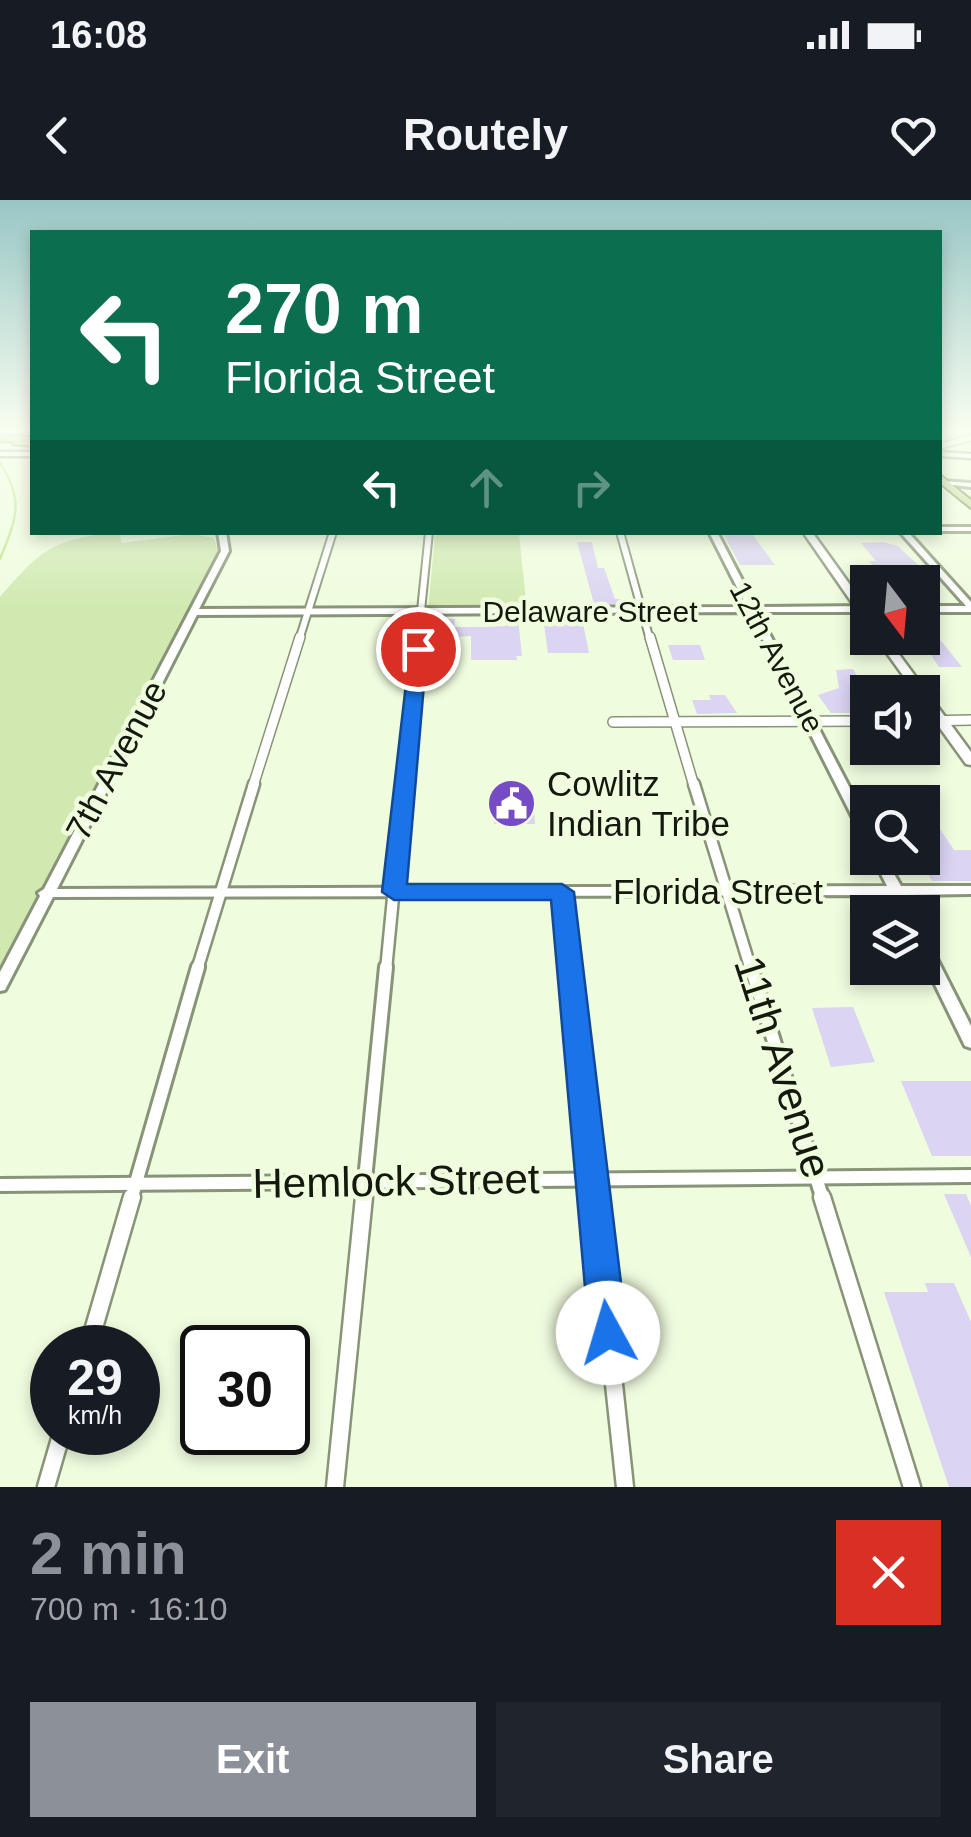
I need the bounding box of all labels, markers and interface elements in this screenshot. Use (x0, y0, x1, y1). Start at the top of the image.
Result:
text: 16:08 (50, 14, 147, 56)
icon: back (30, 108, 85, 163)
icon: heart (886, 108, 941, 163)
text: Routely (403, 109, 568, 160)
icon: left (60, 270, 190, 400)
text: 270 m (225, 270, 423, 348)
text: Florida Street (225, 352, 495, 403)
icon: left (354, 460, 409, 515)
icon: ahead (459, 460, 514, 515)
icon: right (564, 460, 619, 515)
north arrow (850, 565, 940, 655)
map controls (850, 565, 940, 985)
street label: 12th Avenue (723, 576, 831, 738)
street label: Delaware Street (482, 595, 698, 628)
pin (376, 607, 461, 692)
icon: arrive (391, 622, 446, 677)
street label: 7th Avenue (58, 674, 174, 846)
button: sound (850, 675, 940, 765)
place label: Cowlitz Indian Tribe (547, 764, 730, 843)
public building icon: Cowlitz Indian Tribe (486, 777, 538, 829)
button: search (850, 785, 940, 875)
street label: Florida Street (613, 872, 823, 911)
button: layers (850, 895, 940, 985)
street label: 11th Avenue (725, 951, 841, 1183)
street label: Hemlock Street (252, 1155, 540, 1207)
position arrow (556, 1281, 660, 1385)
speed limit sign: 30 (180, 1325, 310, 1455)
text: 29 (67, 1350, 123, 1406)
text: km/h (68, 1401, 122, 1429)
text: 2 min (30, 1520, 187, 1587)
button: close (836, 1520, 941, 1625)
text: 700 m · 16:10 (30, 1591, 227, 1627)
button: Exit (30, 1702, 476, 1817)
button: Share (496, 1702, 941, 1817)

